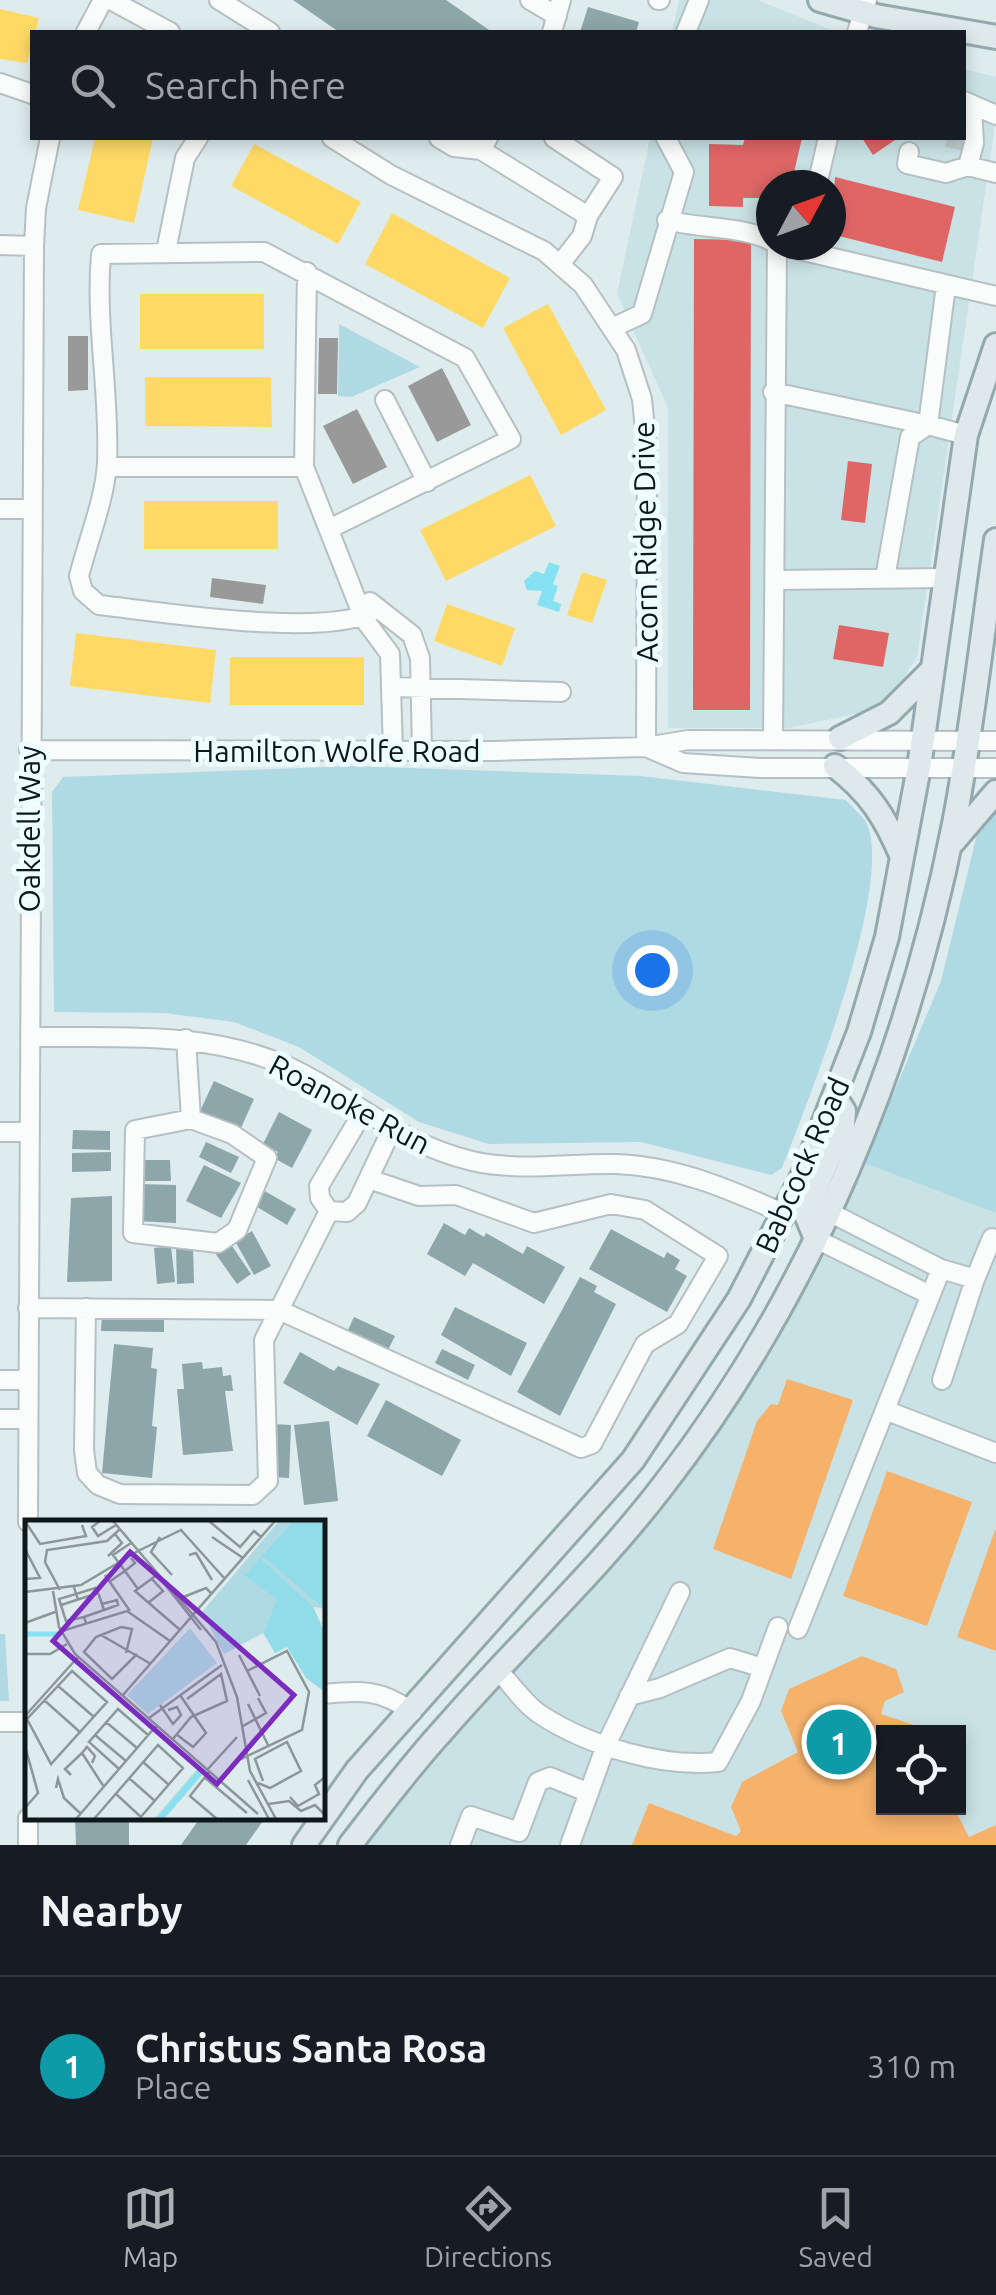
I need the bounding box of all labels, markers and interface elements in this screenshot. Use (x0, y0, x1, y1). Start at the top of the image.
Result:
search box (30, 30, 966, 140)
icon: search (65, 58, 120, 113)
text: Search here (145, 64, 346, 106)
north arrow (756, 170, 846, 260)
street label: Acorn Ridge Drive (626, 421, 664, 663)
street label: Hamilton Wolfe Road (193, 734, 481, 768)
street label: Oakdell Way (12, 745, 46, 913)
your location (627, 945, 678, 996)
street label: Roanoke Run (264, 1047, 436, 1161)
street label: Babcock Road (748, 1072, 856, 1258)
inset map (25, 1520, 325, 1820)
pin: 1 (806, 1704, 872, 1780)
map controls (876, 1725, 966, 1815)
button: locate (876, 1725, 966, 1815)
text: Nearby (40, 1887, 183, 1934)
text: Christus Santa Rosa (135, 2027, 487, 2069)
text: 1 (63, 2048, 82, 2084)
text: 310 m (867, 2048, 956, 2084)
text: Place (135, 2069, 211, 2105)
tab: Map (123, 2181, 178, 2272)
tab: Directions (424, 2181, 552, 2272)
tab: Saved (798, 2181, 873, 2272)

